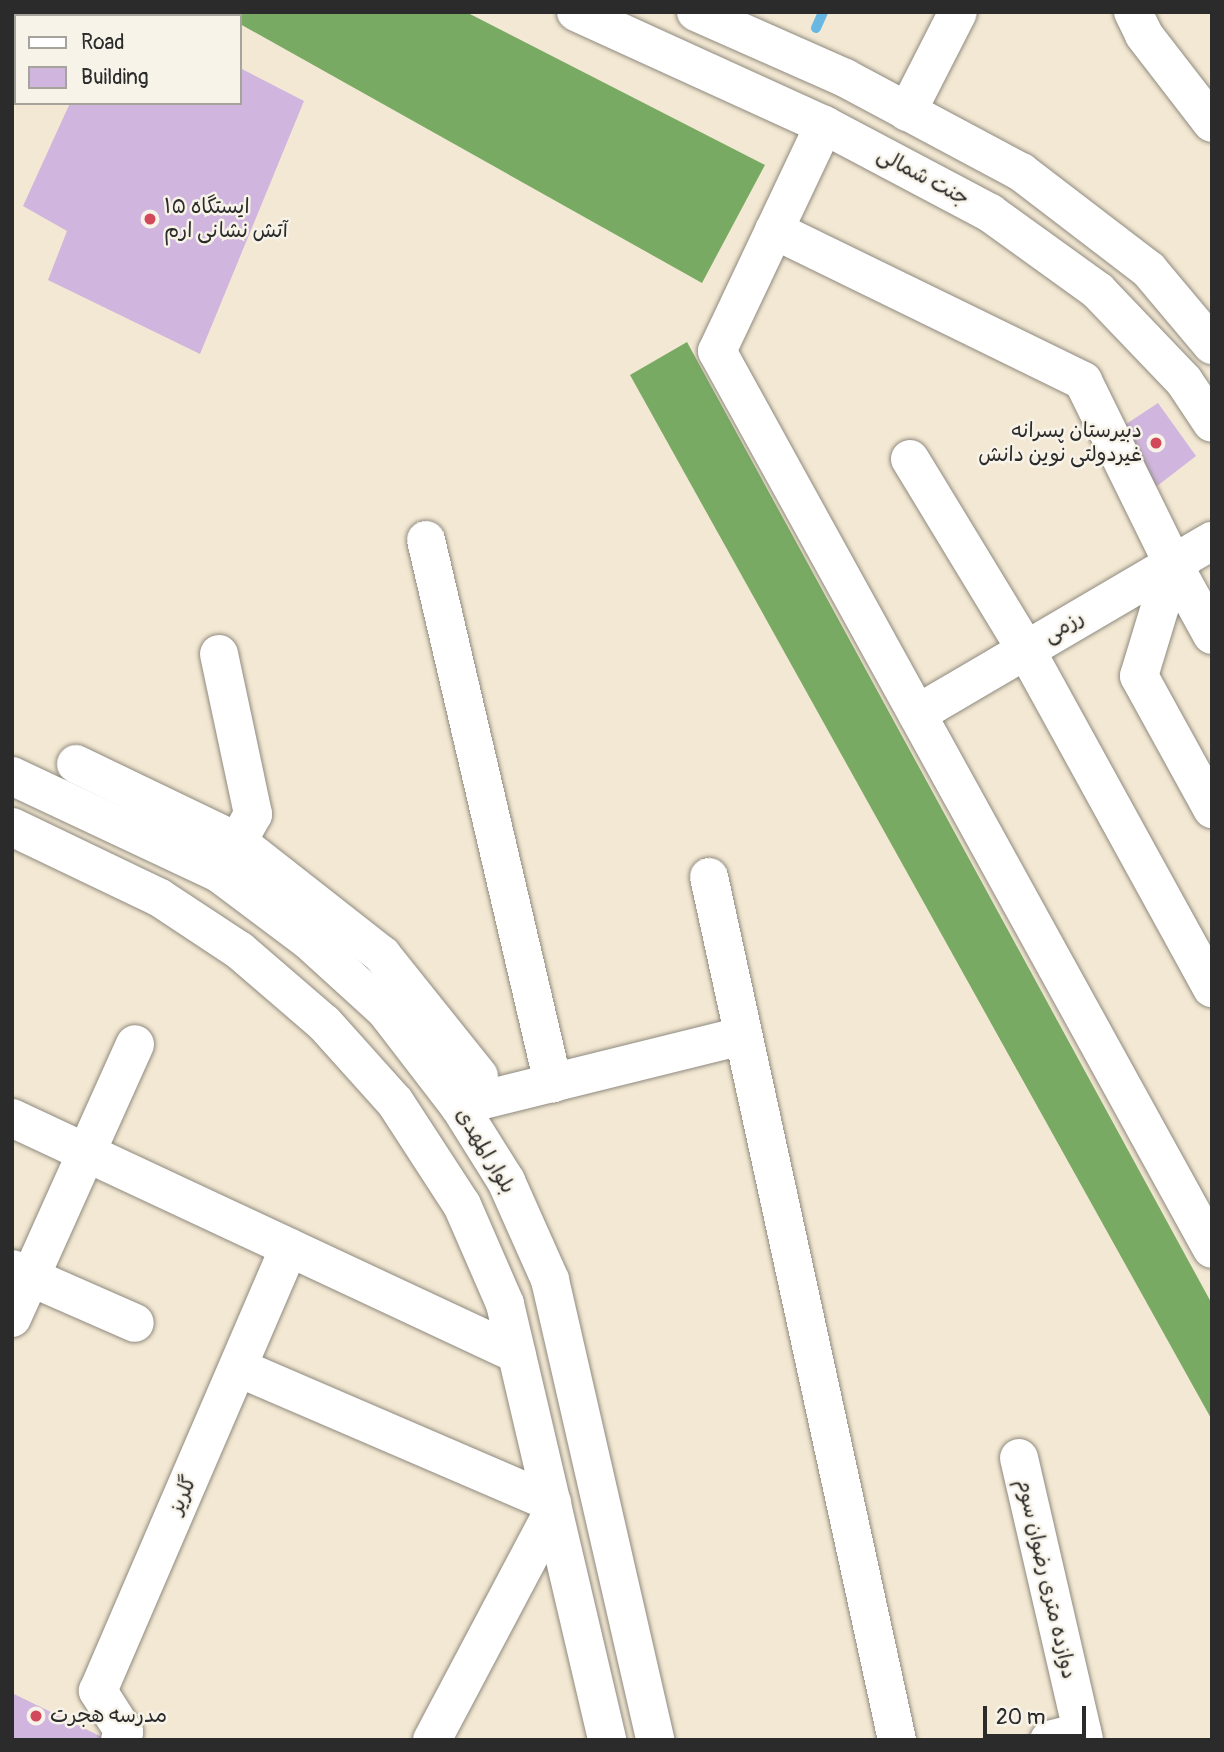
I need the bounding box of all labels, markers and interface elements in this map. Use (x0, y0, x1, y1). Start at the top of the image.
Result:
legend (14, 14, 242, 105)
text: Road (81, 29, 125, 56)
text: Building (81, 64, 148, 91)
street label: جنت شمالی (873, 142, 973, 212)
place label: ایستگاه ۱۵ آتش نشانی ارم (164, 194, 288, 244)
marker: ایستگاه ۱۵ آتش نشانی ارم (142, 211, 158, 227)
place label: دبیرستان پسرانه غیردولتی نوین دانش (978, 418, 1142, 468)
marker: دبیرستان پسرانه غیردولتی نوین دانش (1148, 435, 1164, 451)
street label: رزمی (1039, 605, 1089, 649)
street label: بلوار المهدی (450, 1104, 520, 1198)
street label: گلریز (163, 1472, 203, 1518)
street label: دوازده متری رضوان سوم (1011, 1476, 1081, 1682)
scale bar (986, 1692, 1089, 1736)
place label: مدرسه هجرت (50, 1703, 167, 1729)
text: 20 m (996, 1704, 1045, 1731)
marker: مدرسه هجرت (28, 1708, 44, 1724)

